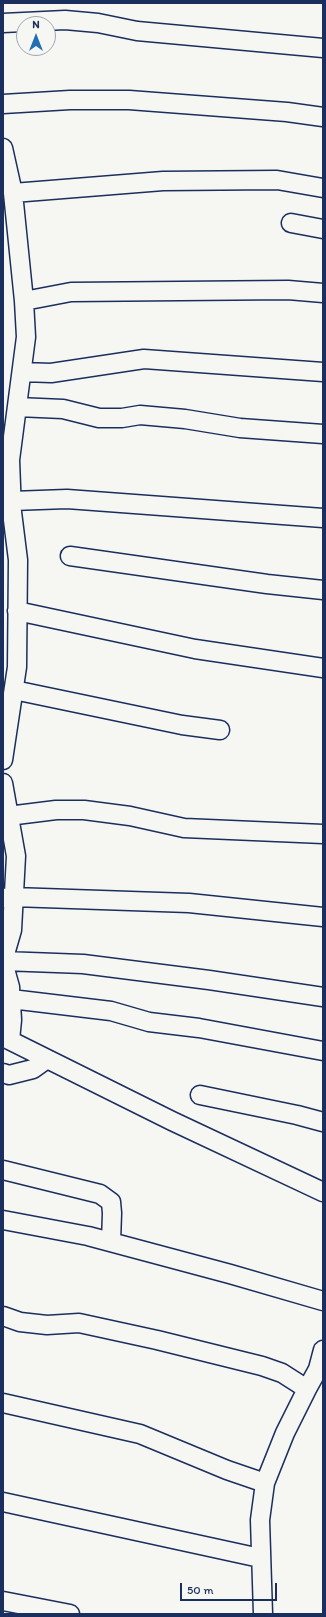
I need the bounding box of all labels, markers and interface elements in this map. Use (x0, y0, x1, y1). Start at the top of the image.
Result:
north arrow (16, 16, 56, 56)
text: N (32, 18, 40, 31)
scale bar (182, 1575, 279, 1601)
text: 50 m (187, 1583, 213, 1597)

